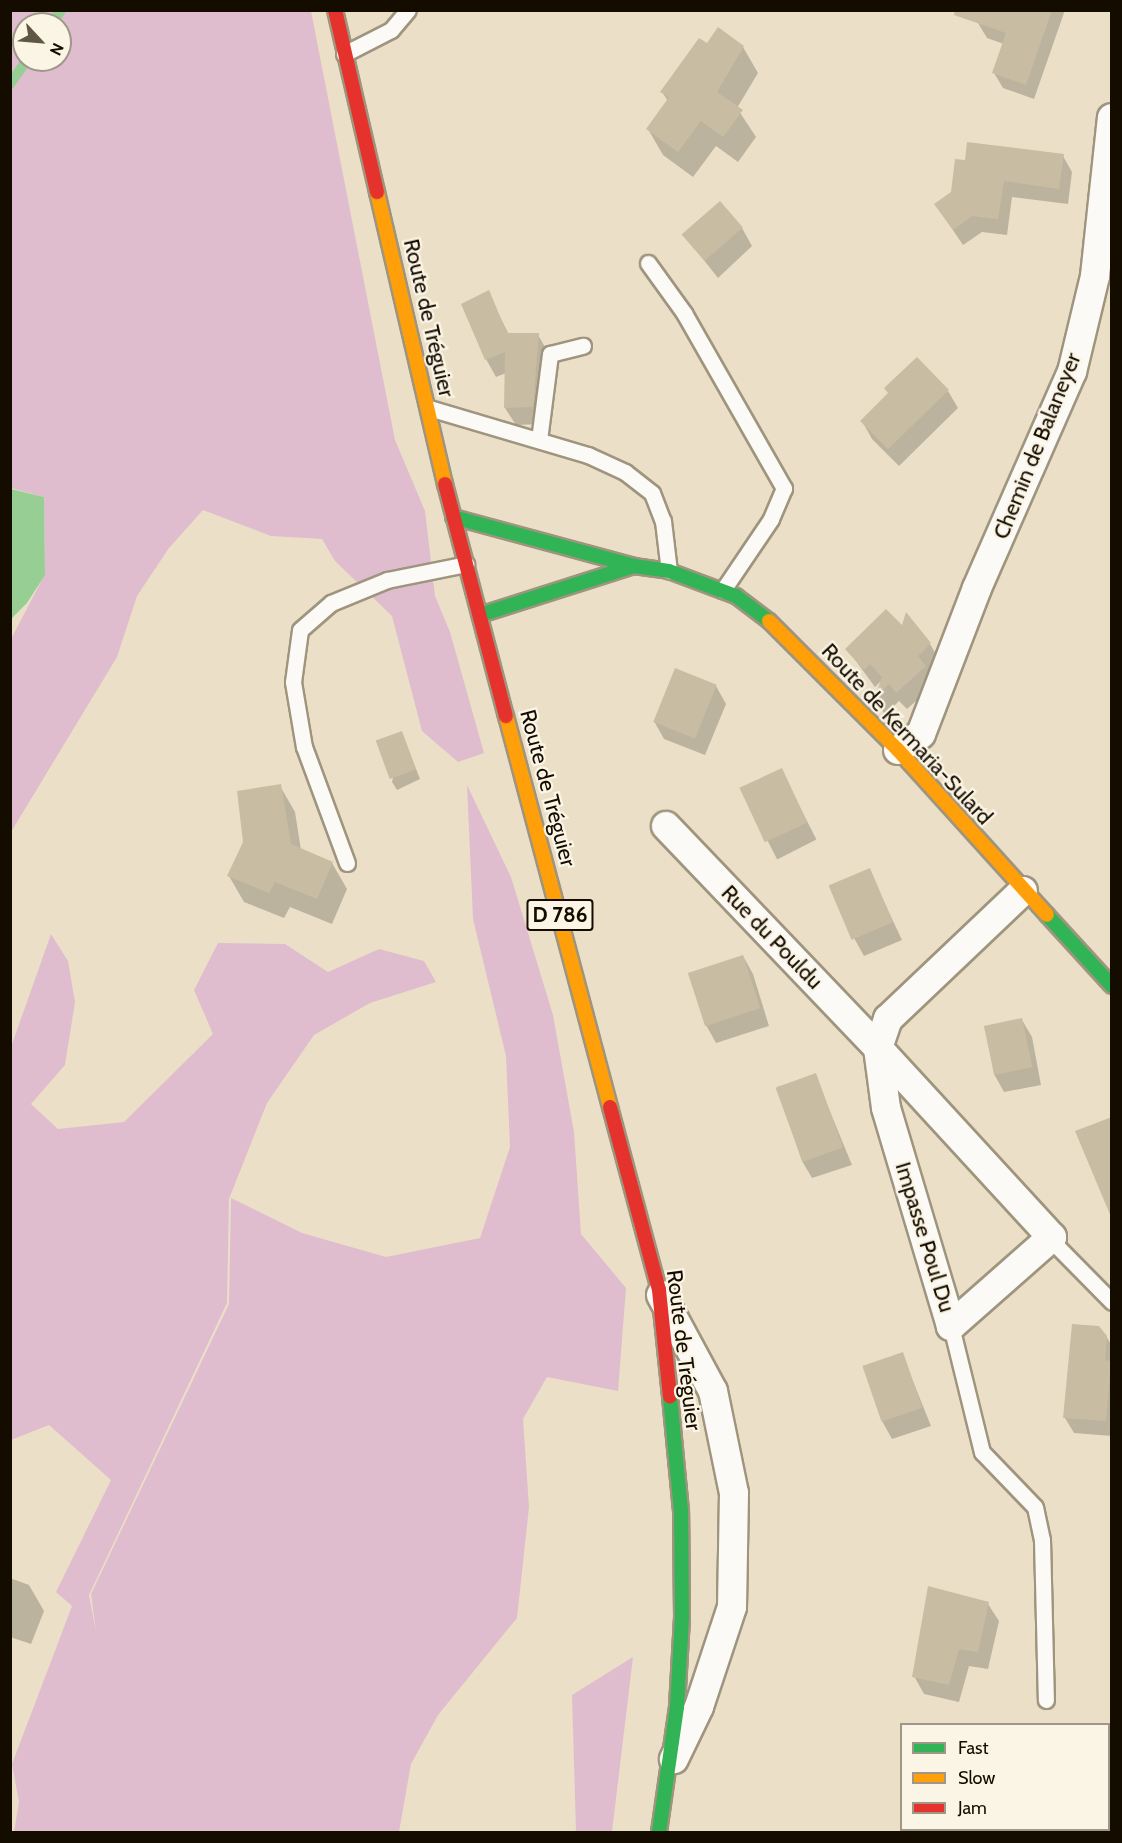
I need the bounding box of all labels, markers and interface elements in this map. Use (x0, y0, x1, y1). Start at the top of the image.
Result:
north arrow (12, 12, 72, 72)
text: N (46, 40, 68, 58)
street label: Route de Tréguier (398, 236, 460, 400)
street label: Chemin de Balaneyer (988, 349, 1086, 543)
street label: Route de Kermaria-Sulard (816, 638, 998, 830)
street label: Route de Tréguier (514, 707, 582, 869)
street label: Rue du Pouldu (716, 880, 828, 994)
road number: D 786 (526, 897, 594, 933)
street label: Impasse Poul Du (890, 1159, 960, 1315)
street label: Route de Tréguier (661, 1268, 707, 1432)
legend (900, 1723, 1110, 1831)
text: Fast (958, 1737, 989, 1759)
text: Slow (958, 1767, 995, 1789)
text: Jam (958, 1797, 987, 1819)

